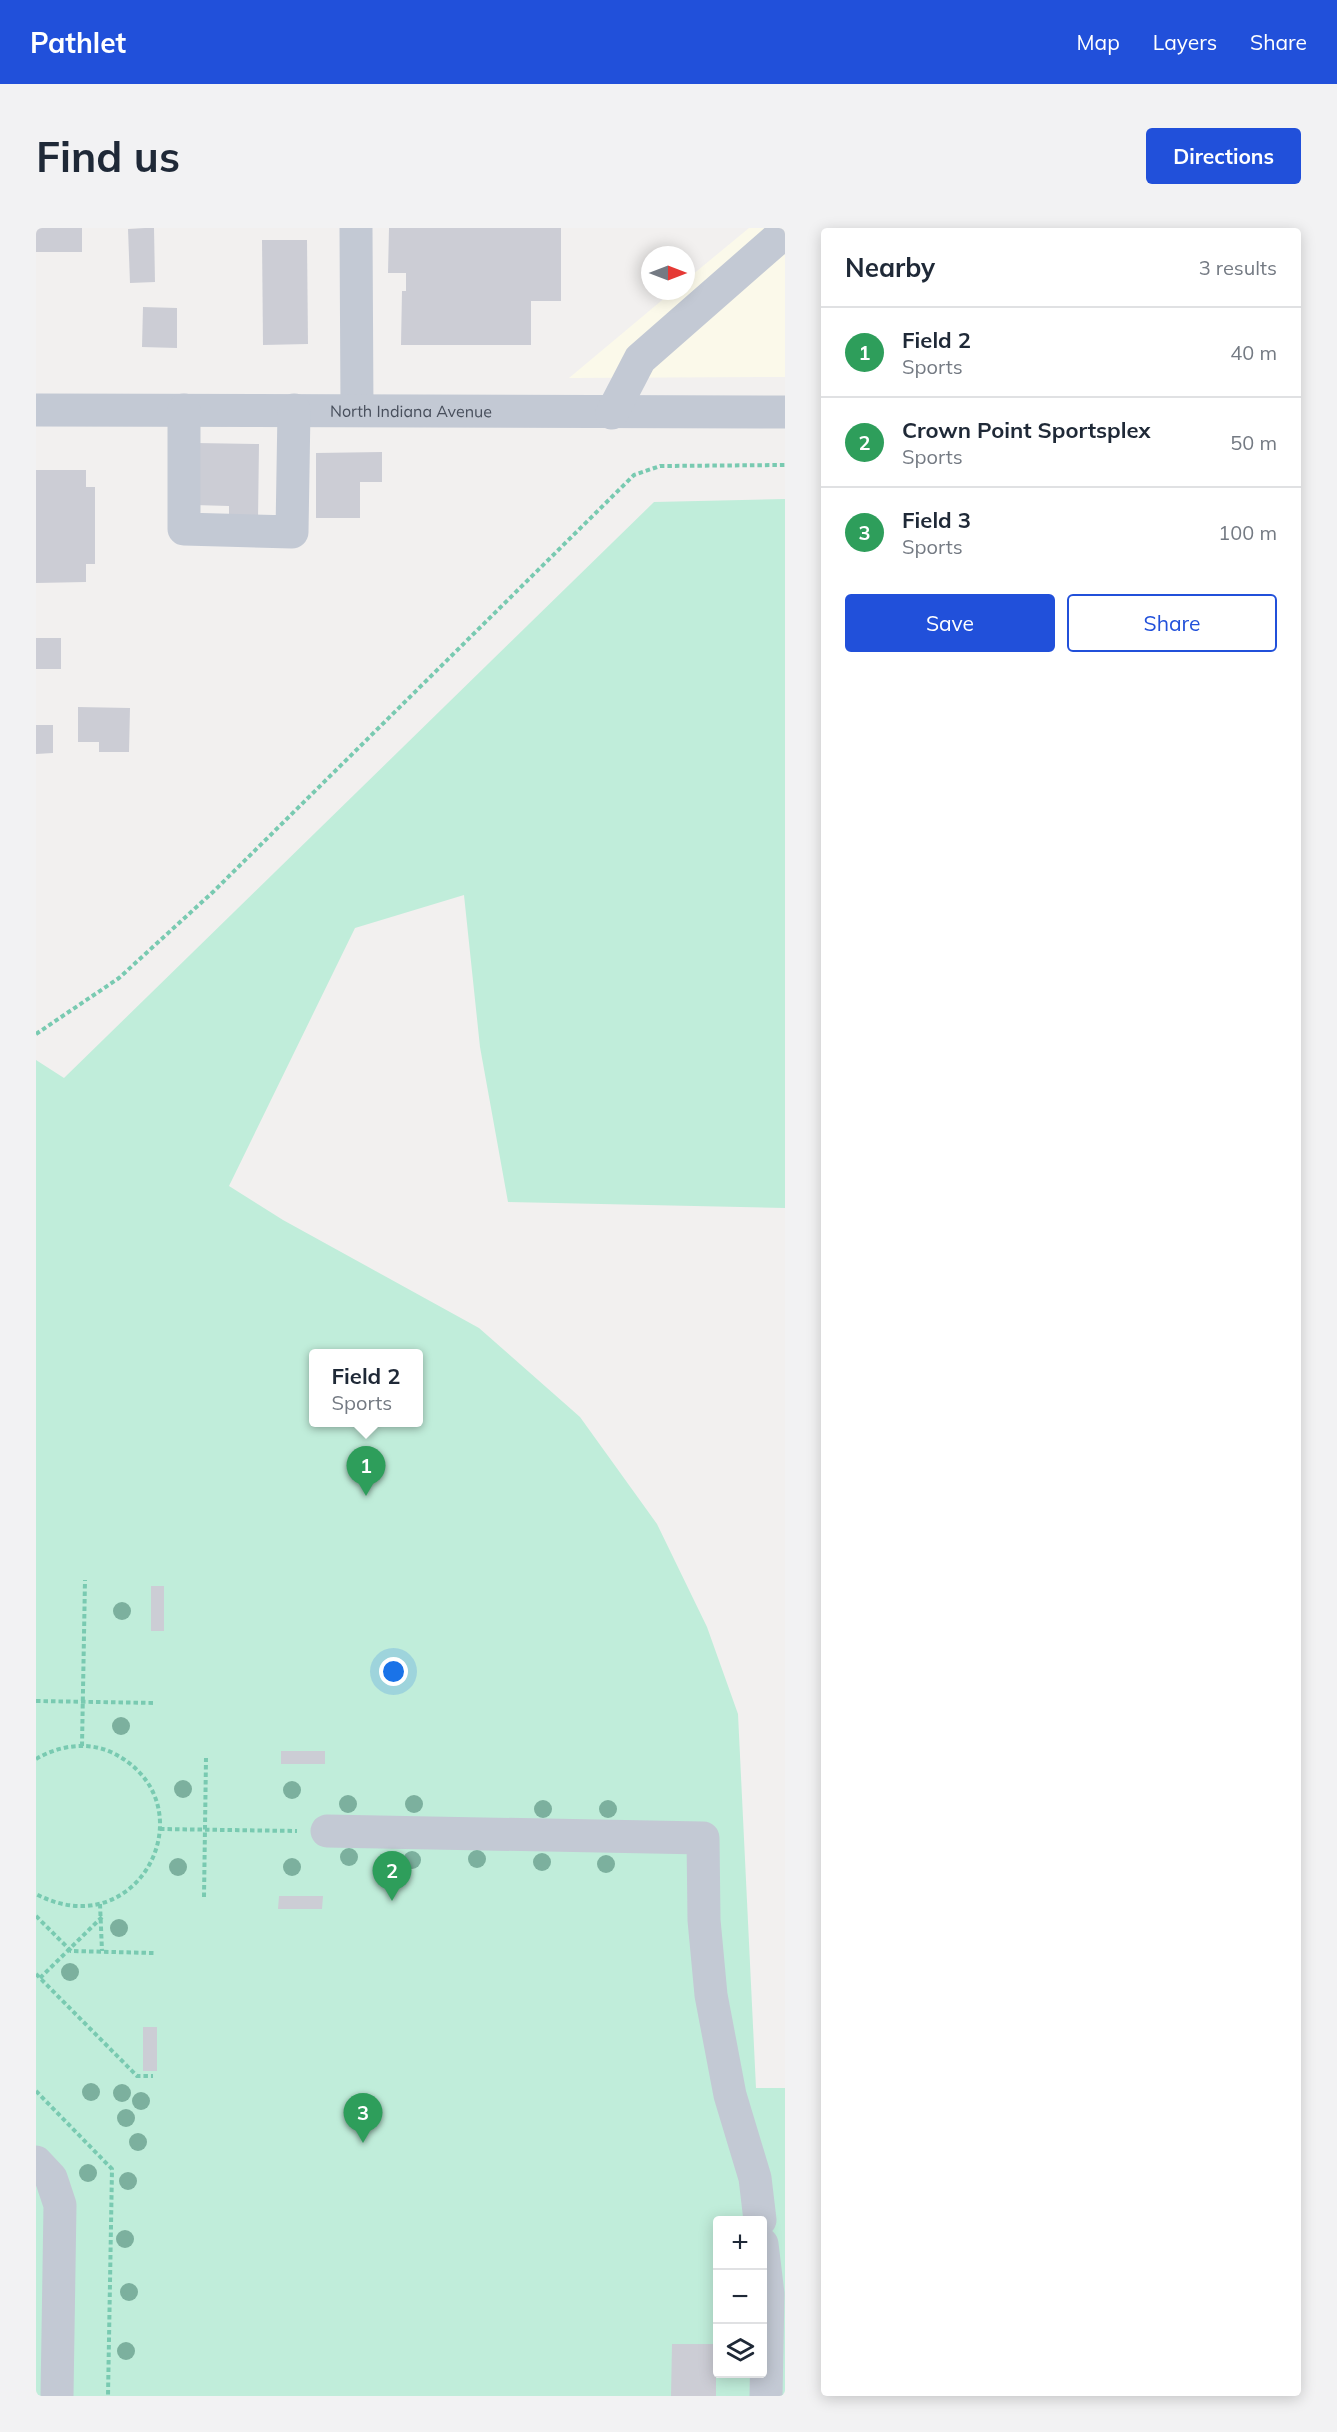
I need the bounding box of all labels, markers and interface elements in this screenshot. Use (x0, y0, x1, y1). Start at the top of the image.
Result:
text: Pathlet (30, 25, 126, 60)
text: Map (1077, 29, 1120, 55)
text: Layers (1153, 29, 1217, 55)
text: Share (1250, 29, 1307, 55)
button: Directions (1146, 128, 1301, 184)
text: Find us (36, 130, 180, 183)
north arrow (641, 246, 695, 300)
text: Nearby (845, 251, 935, 284)
text: 3 results (1199, 255, 1277, 280)
text: Field 2 (902, 326, 971, 354)
text: 1 (859, 340, 871, 365)
text: 40 m (1230, 340, 1277, 365)
text: Sports (902, 354, 963, 379)
street label: North Indiana Avenue (330, 401, 492, 421)
text: Crown Point Sportsplex (902, 416, 1151, 444)
text: 2 (859, 430, 871, 455)
text: 50 m (1230, 430, 1277, 455)
text: Sports (902, 444, 963, 469)
text: Field 3 (902, 506, 971, 534)
text: 3 (859, 520, 871, 545)
text: 100 m (1218, 520, 1277, 545)
text: Sports (902, 534, 963, 559)
button: Save (845, 594, 1055, 652)
button: Share (1067, 594, 1277, 652)
popup (309, 1349, 423, 1427)
text: Field 2 (332, 1362, 401, 1390)
text: Sports (332, 1390, 392, 1415)
pin: 1 (346, 1446, 386, 1496)
your location (379, 1657, 408, 1686)
pin: 2 (372, 1852, 412, 1901)
pin: 3 (344, 2094, 382, 2143)
map controls (713, 2216, 767, 2378)
button: + (713, 2216, 767, 2270)
button: − (713, 2270, 767, 2324)
button: layers (713, 2324, 767, 2378)

